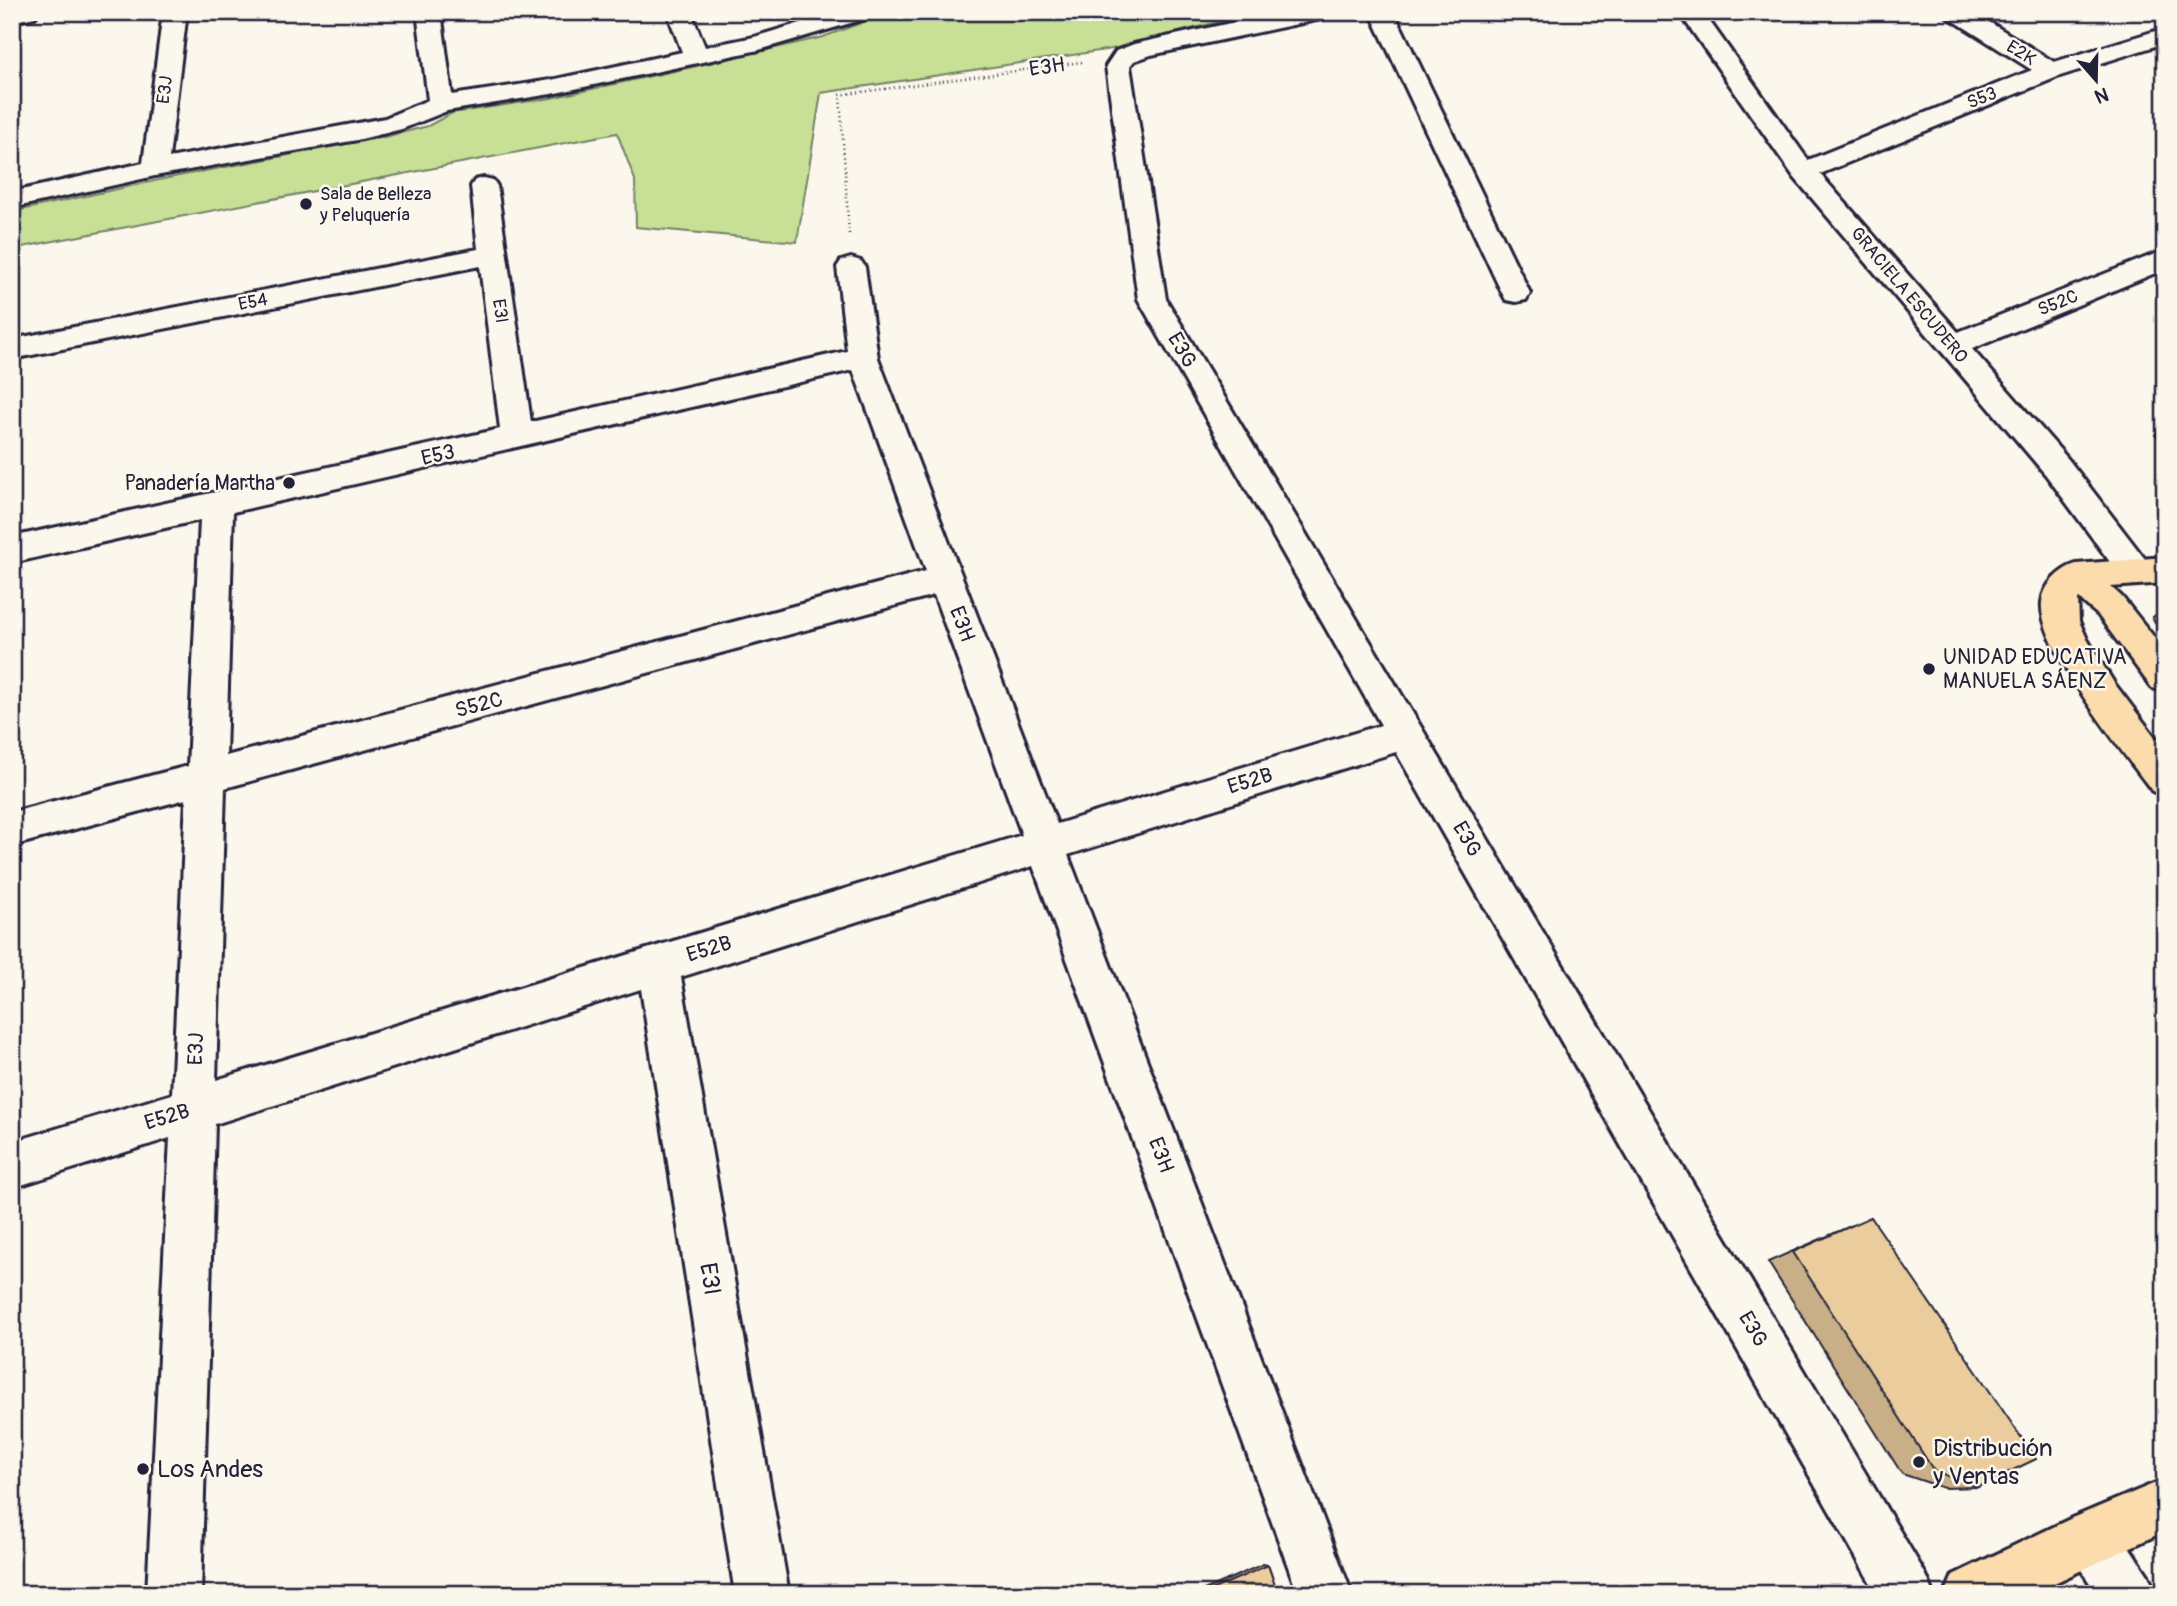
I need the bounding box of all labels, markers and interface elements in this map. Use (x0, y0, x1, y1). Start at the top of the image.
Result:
street label: E2K (2002, 35, 2040, 71)
north arrow (2062, 46, 2132, 116)
street label: E3H (1027, 51, 1067, 83)
street label: E3J (152, 75, 178, 105)
street label: S53 (1964, 82, 2000, 114)
text: N (2091, 82, 2112, 109)
place label: Sala de Belleza y Peluquería (319, 183, 431, 227)
marker: Sala de Belleza y Peluquería (298, 196, 314, 212)
street label: GRACIELA ESCUDERO (1845, 222, 1973, 368)
street label: S52C (2034, 285, 2082, 321)
street label: E54 (236, 288, 270, 316)
street label: E3I (487, 297, 513, 325)
street label: E3G (1161, 327, 1203, 373)
street label: E53 (418, 438, 458, 472)
place label: Panadería Martha (124, 470, 275, 497)
marker: Panadería Martha (281, 475, 297, 491)
street label: E3H (943, 602, 981, 646)
place label: UNIDAD EDUCATIVA MANUELA SÁENZ (1943, 644, 2127, 695)
marker: UNIDAD EDUCATIVA MANUELA SÁENZ (1921, 661, 1937, 677)
street label: S52C (452, 686, 506, 724)
street label: E52B (1224, 761, 1276, 801)
street label: E3G (1446, 816, 1488, 862)
street label: E52B (683, 929, 735, 969)
street label: E3J (182, 1032, 210, 1066)
street label: E52B (141, 1097, 193, 1137)
street label: E3H (1142, 1133, 1180, 1177)
street label: E3I (693, 1261, 727, 1297)
street label: E3G (1732, 1306, 1774, 1352)
place label: Distribución y Ventas (1932, 1434, 2053, 1491)
marker: Distribución y Ventas (1911, 1454, 1927, 1470)
place label: Los Andes (157, 1455, 263, 1484)
marker: Los Andes (135, 1461, 151, 1477)

